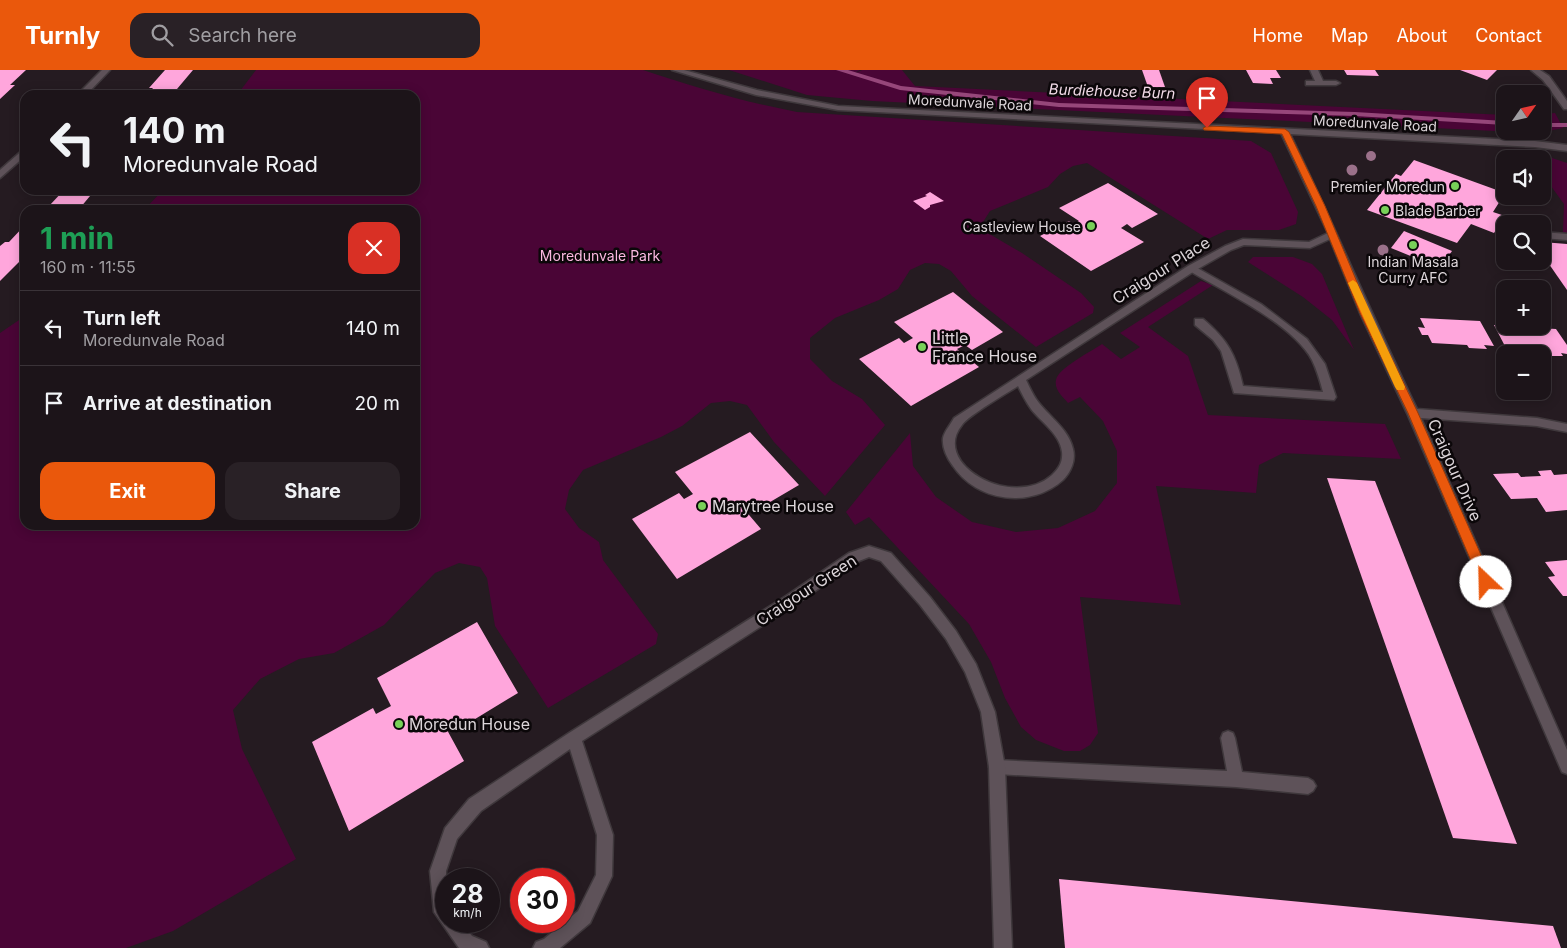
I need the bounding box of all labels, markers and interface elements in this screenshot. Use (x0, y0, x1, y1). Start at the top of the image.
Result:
search box (130, 13, 480, 58)
text: Turnly (25, 21, 100, 50)
icon: search (148, 21, 176, 49)
text: Search here (188, 24, 297, 47)
text: Home (1253, 25, 1303, 46)
text: Map (1331, 25, 1368, 46)
text: About (1396, 25, 1447, 46)
text: Contact (1475, 25, 1542, 46)
pin (1186, 77, 1228, 128)
water label: Burdiehouse Burn (1048, 79, 1176, 103)
icon: arrive (1193, 84, 1221, 112)
north arrow (1496, 85, 1551, 140)
map controls (1496, 85, 1551, 400)
street label: Moredunvale Road (908, 90, 1032, 114)
text: 140 m (123, 109, 226, 151)
icon: left (40, 110, 105, 175)
street label: Moredunvale Road (1313, 111, 1437, 135)
button: sound (1496, 150, 1551, 205)
text: Moredunvale Road (123, 151, 318, 177)
place label: Premier Moredun (1330, 178, 1445, 195)
marker: Premier Moredun (1449, 180, 1461, 192)
place label: Blade Barber (1395, 202, 1481, 219)
marker: Blade Barber (1379, 204, 1391, 216)
button: search (1496, 215, 1551, 270)
place label: Castleview House (962, 218, 1081, 235)
text: 1 min (40, 220, 114, 256)
marker: Castleview House (1085, 220, 1097, 232)
button: close (348, 222, 400, 274)
street label: Craigour Place (1108, 232, 1214, 308)
marker: Indian Masala Curry AFC (1407, 239, 1419, 251)
park label: Moredunvale Park (540, 247, 660, 264)
place label: Indian Masala Curry AFC (1367, 253, 1459, 286)
text: 160 m · 11:55 (40, 257, 136, 277)
button: + (1496, 280, 1551, 335)
text: Turn left (83, 307, 161, 330)
icon: left (40, 314, 68, 342)
text: 140 m (346, 317, 400, 340)
place label: Little France House (932, 328, 1037, 366)
text: Moredunvale Road (83, 330, 225, 350)
marker: Little France House (916, 341, 928, 353)
button: − (1496, 345, 1551, 400)
icon: arrive (40, 389, 68, 417)
text: Arrive at destination (83, 392, 272, 415)
text: 20 m (354, 392, 400, 415)
street label: Craigour Drive (1424, 416, 1486, 524)
button: Exit (40, 462, 215, 520)
button: Share (225, 462, 400, 520)
place label: Marytree House (712, 496, 834, 516)
marker: Marytree House (696, 500, 708, 512)
street label: Craigour Green (752, 550, 860, 630)
position arrow (1459, 555, 1511, 607)
place label: Moredun House (409, 714, 530, 734)
marker: Moredun House (393, 718, 405, 730)
speed limit sign: 30 (510, 868, 575, 933)
text: 28 (451, 879, 484, 909)
text: km/h (453, 905, 482, 920)

